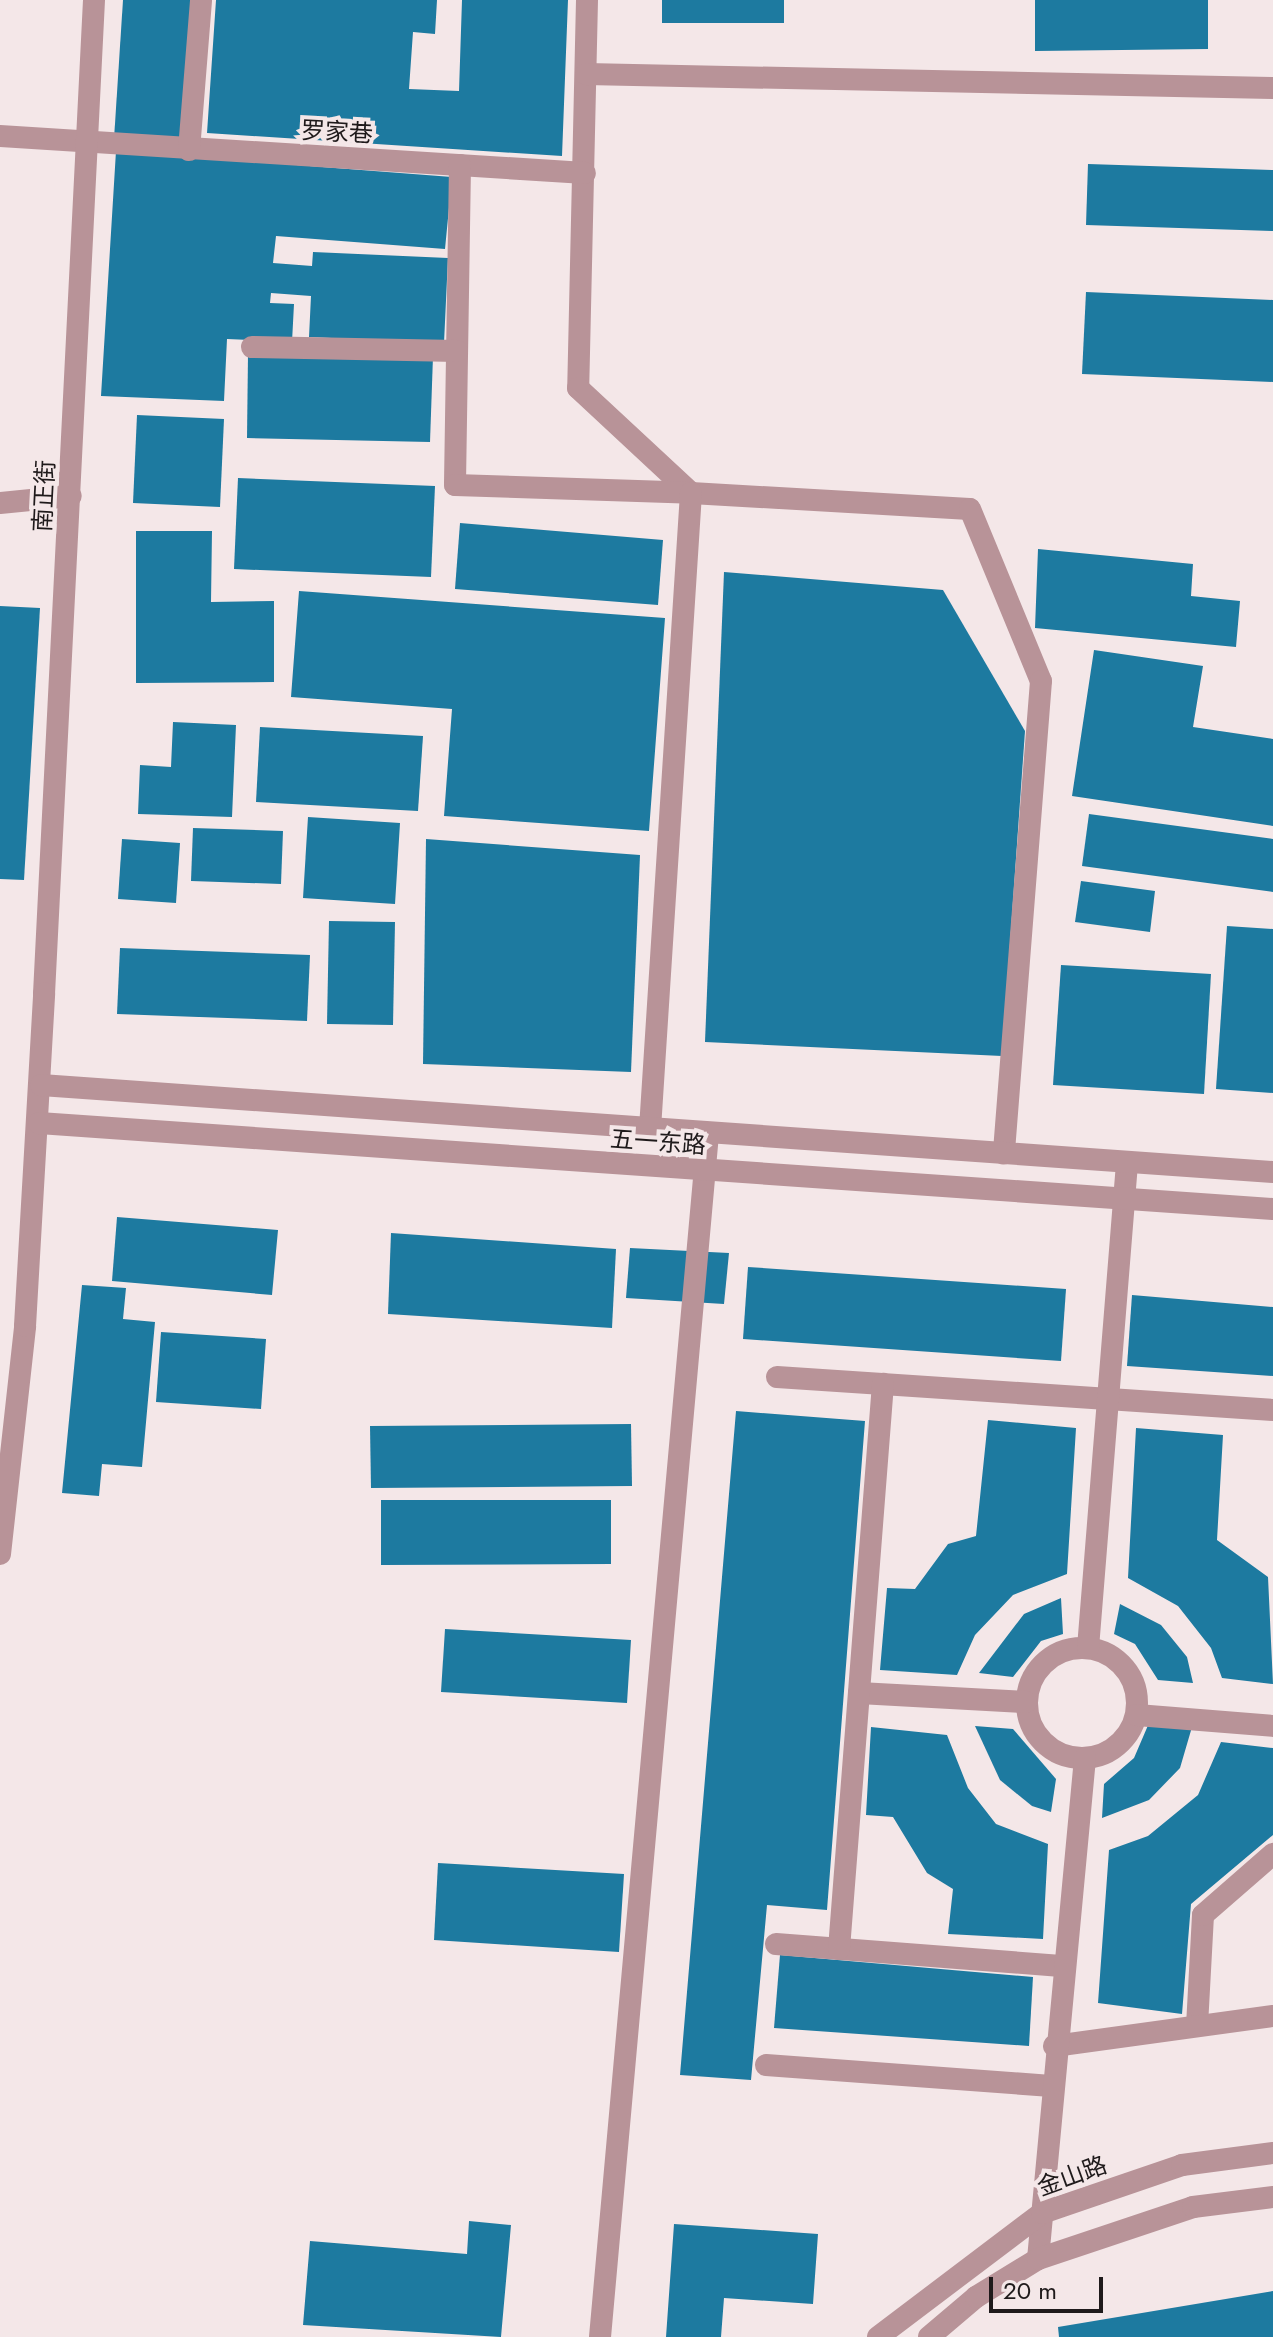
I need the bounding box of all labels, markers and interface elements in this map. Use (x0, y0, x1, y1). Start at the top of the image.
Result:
street label: 罗家巷 (300, 116, 374, 148)
street label: 南正街 (28, 459, 60, 533)
street label: 五一东路 (609, 1124, 707, 1160)
street label: 金山路 (1033, 2150, 1111, 2202)
scale bar (993, 2261, 1107, 2311)
text: 20 m (1003, 2273, 1057, 2308)

